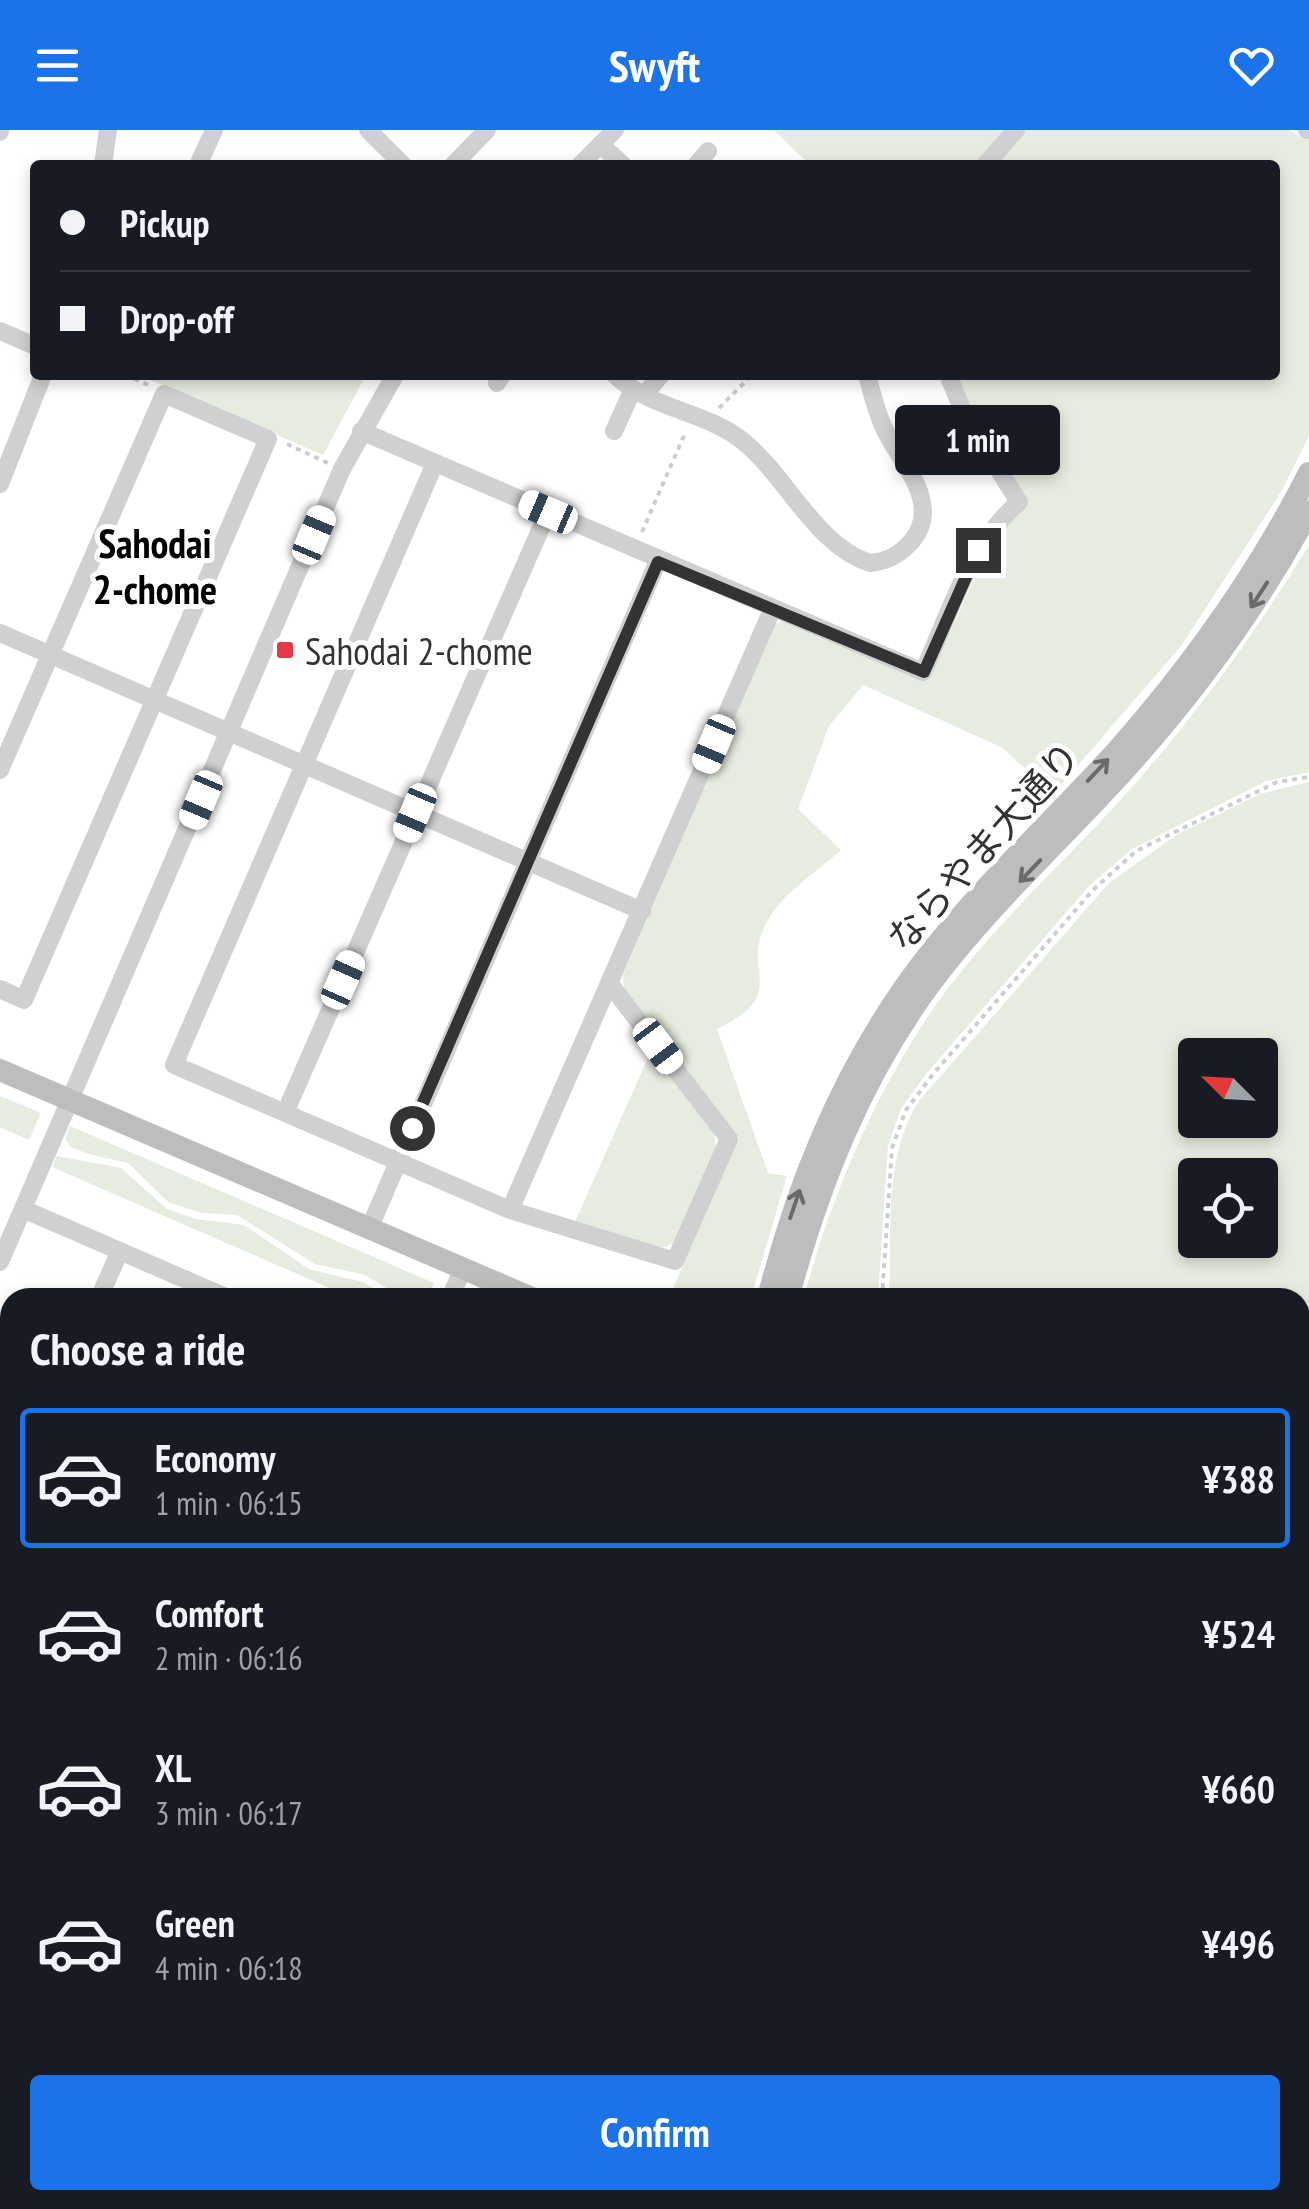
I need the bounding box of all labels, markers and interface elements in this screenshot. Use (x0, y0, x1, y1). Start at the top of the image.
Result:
text: Swyft (609, 36, 700, 94)
icon: menu (30, 38, 85, 93)
icon: heart (1224, 38, 1279, 93)
text: Pickup (120, 198, 210, 247)
text: Drop-off (120, 294, 234, 343)
callout: 1 min (896, 405, 1060, 475)
text: 1 min (945, 419, 1010, 461)
car (515, 486, 581, 538)
car (288, 502, 340, 568)
district label: Sahodai 2-chome (93, 517, 217, 615)
route end (956, 528, 1001, 573)
one-way arrow (1248, 580, 1269, 608)
place label: Sahodai 2-chome (305, 626, 533, 675)
marker: Sahodai 2-chome (274, 639, 296, 661)
car (688, 711, 740, 777)
street label: ならやま大通り (876, 731, 1090, 961)
one-way arrow (1086, 758, 1109, 783)
car (175, 767, 227, 833)
car (389, 780, 441, 846)
one-way arrow (1018, 859, 1042, 883)
car (317, 946, 369, 1014)
car (628, 1013, 688, 1079)
north arrow (1178, 1038, 1278, 1138)
map controls (1178, 1038, 1278, 1258)
route start (390, 1106, 435, 1151)
button: locate (1178, 1158, 1278, 1258)
one-way arrow (787, 1189, 805, 1220)
text: Choose a ride (30, 1319, 245, 1377)
icon: car (35, 1433, 125, 1523)
text: Economy (155, 1433, 275, 1482)
text: ¥388 (1202, 1454, 1275, 1503)
text: 1 min · 06:15 (155, 1482, 303, 1524)
icon: car (35, 1588, 125, 1678)
text: Comfort (155, 1588, 264, 1637)
text: ¥524 (1202, 1609, 1275, 1658)
text: 2 min · 06:16 (155, 1637, 303, 1679)
icon: car (35, 1743, 125, 1833)
text: XL (155, 1743, 191, 1792)
text: ¥660 (1202, 1764, 1275, 1813)
text: 3 min · 06:17 (155, 1792, 303, 1834)
icon: car (35, 1898, 125, 1988)
text: Green (155, 1898, 235, 1947)
text: ¥496 (1202, 1919, 1275, 1968)
text: 4 min · 06:18 (155, 1947, 303, 1989)
button: Confirm (30, 2075, 1280, 2190)

